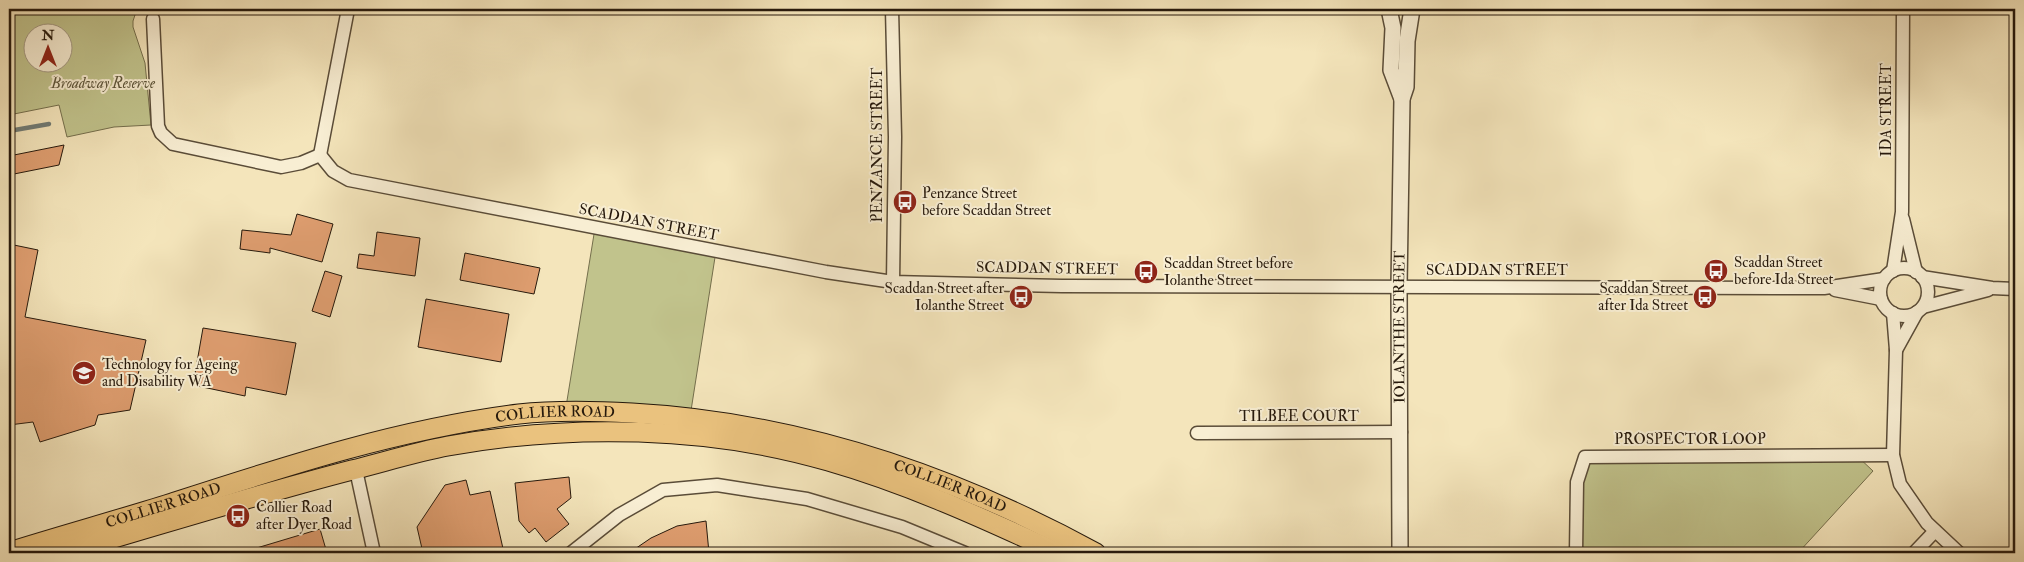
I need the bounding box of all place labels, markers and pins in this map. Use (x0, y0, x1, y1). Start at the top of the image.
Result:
place label: Penzance Street before Scaddan Street (922, 184, 1051, 220)
bus stop icon: Penzance Street before Scaddan Street (892, 189, 918, 215)
place label: Scaddan Street before Ida Street (1734, 253, 1833, 289)
place label: Scaddan Street before Iolanthe Street (1164, 254, 1293, 290)
bus stop icon: Scaddan Street before Ida Street (1703, 258, 1729, 284)
bus stop icon: Scaddan Street before Iolanthe Street (1133, 259, 1159, 285)
place label: Scaddan Street after Iolanthe Street (885, 279, 1004, 315)
place label: Scaddan Street after Ida Street (1598, 279, 1688, 315)
bus stop icon: Scaddan Street after Iolanthe Street (1008, 284, 1034, 310)
bus stop icon: Scaddan Street after Ida Street (1692, 284, 1718, 310)
place label: Technology for Ageing and Disability WA (102, 355, 238, 391)
school or university icon: Technology for Ageing and Disability WA (71, 360, 97, 386)
place label: Collier Road after Dyer Road (256, 498, 353, 534)
bus stop icon: Collier Road after Dyer Road (225, 503, 251, 529)

